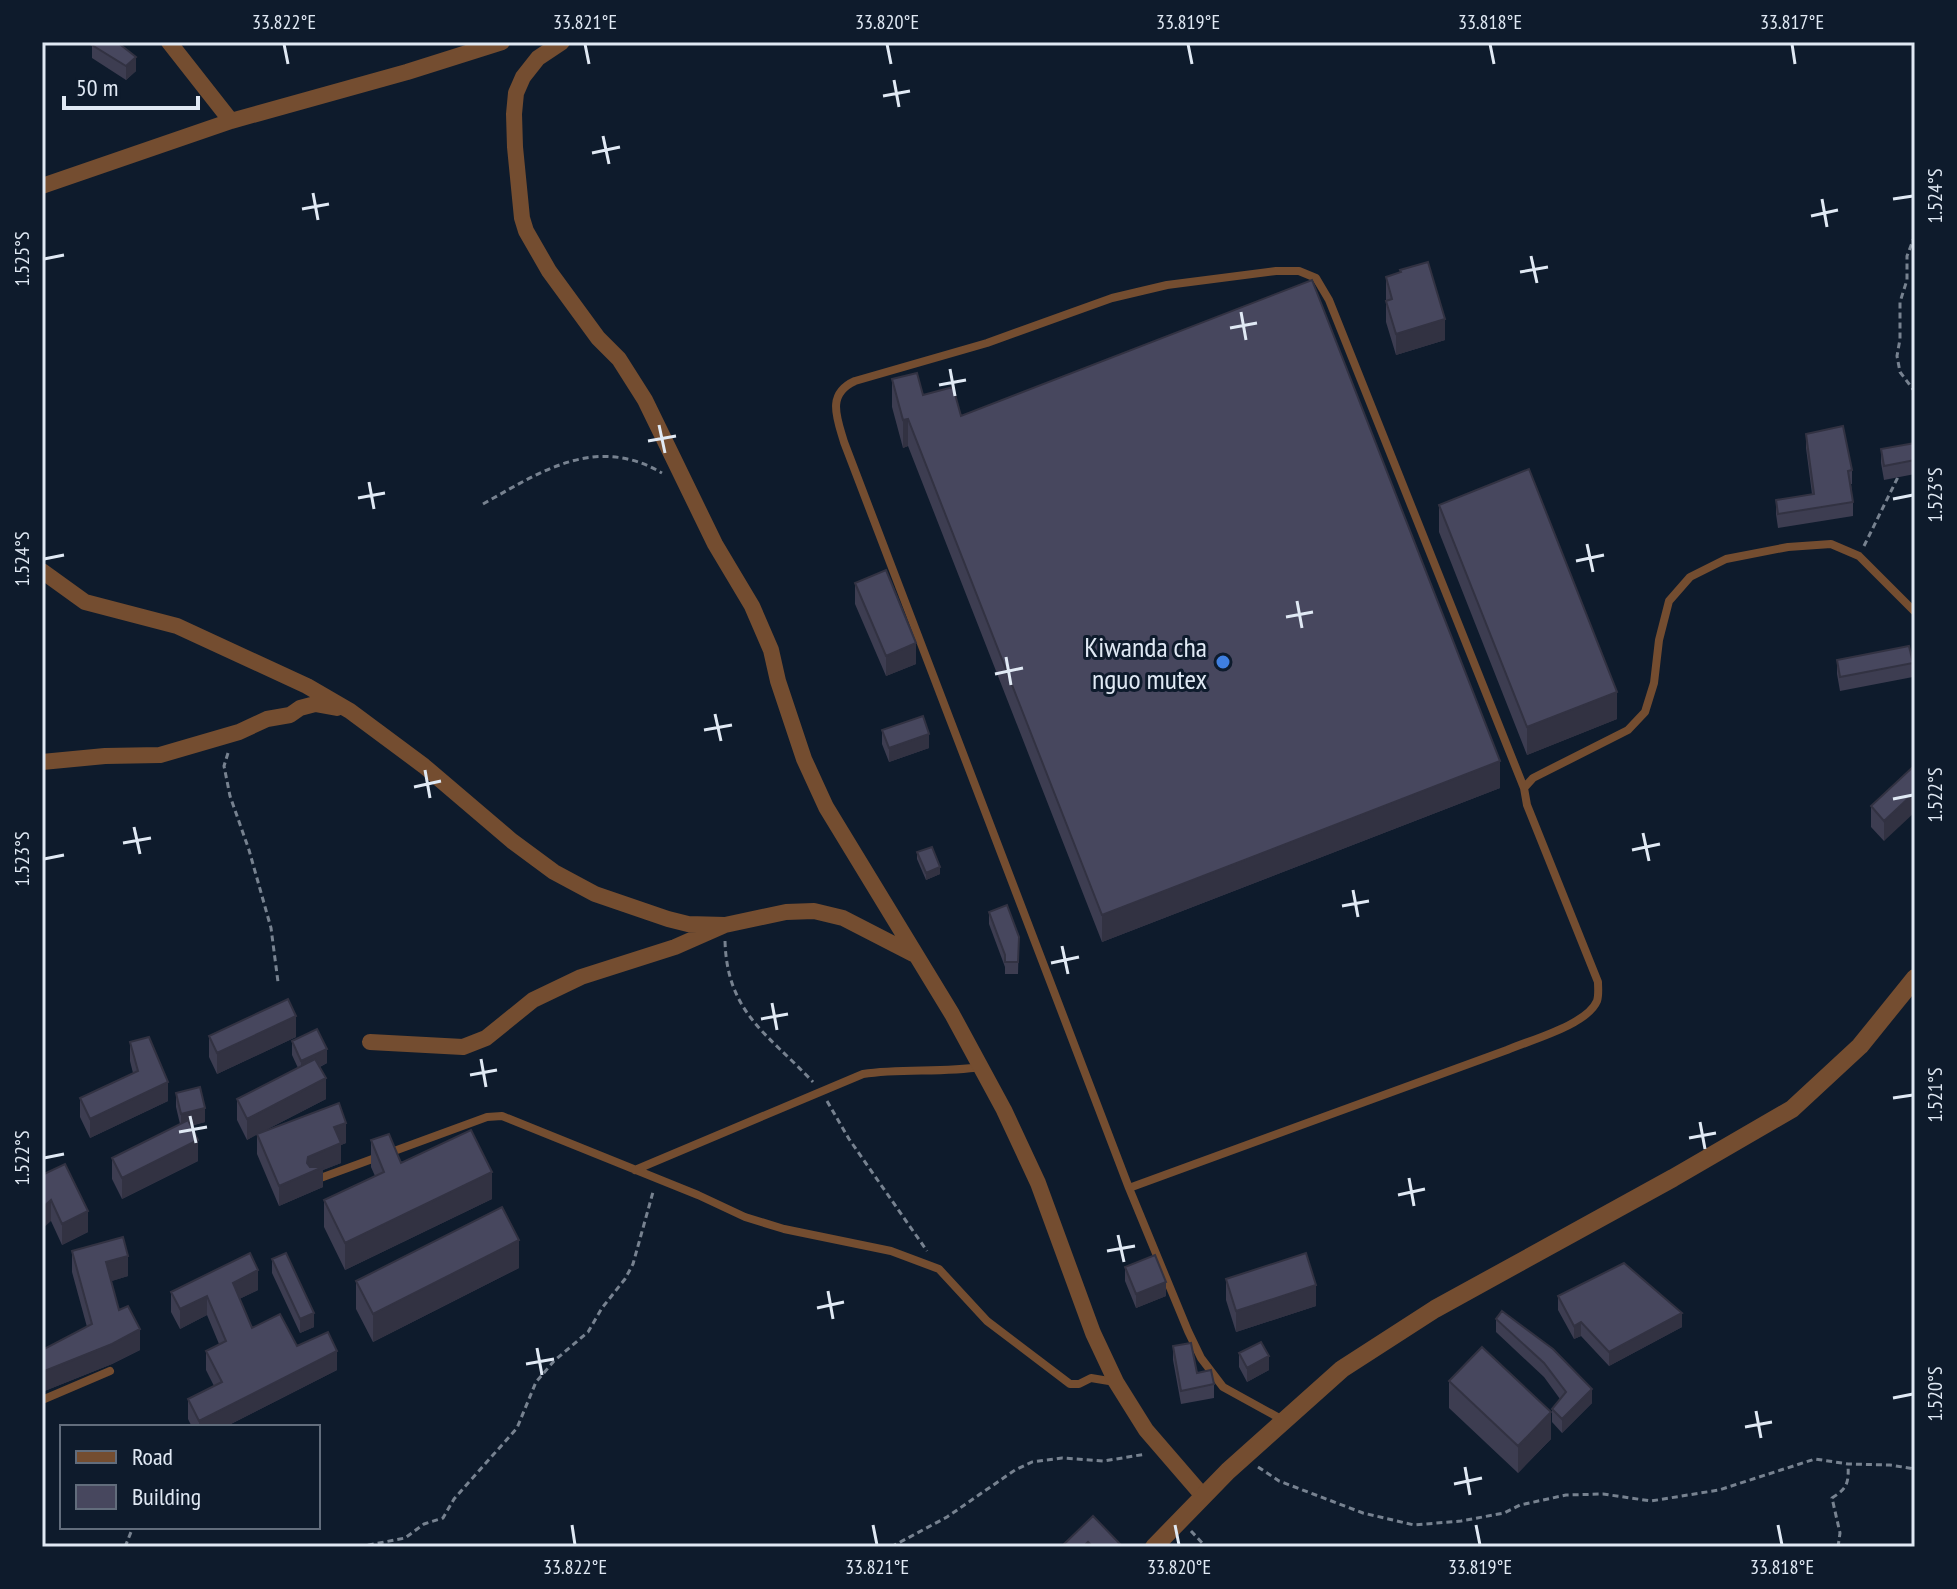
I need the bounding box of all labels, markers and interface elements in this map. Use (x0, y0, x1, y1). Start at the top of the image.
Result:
text: 33.822°E (252, 9, 316, 35)
text: 33.821°E (553, 9, 617, 35)
text: 33.820°E (855, 9, 919, 35)
text: 33.819°E (1156, 9, 1220, 35)
text: 33.818°E (1458, 9, 1522, 35)
text: 33.817°E (1760, 9, 1824, 35)
scale bar (64, 60, 198, 110)
text: 50 m (76, 72, 118, 103)
text: 1.524°S (1922, 169, 1948, 223)
text: 1.525°S (9, 232, 35, 286)
text: 1.523°S (1922, 468, 1948, 522)
text: 1.524°S (9, 532, 35, 586)
place label: Kiwanda cha nguo mutex (1084, 628, 1207, 697)
marker: Kiwanda cha nguo mutex (1214, 653, 1232, 671)
text: 1.522°S (1922, 768, 1948, 822)
text: 1.523°S (9, 832, 35, 886)
text: 1.521°S (1922, 1068, 1948, 1122)
text: 1.522°S (9, 1131, 35, 1185)
text: 1.520°S (1922, 1367, 1948, 1421)
legend (60, 1425, 320, 1529)
text: Road (132, 1441, 173, 1472)
text: Building (132, 1481, 201, 1512)
text: 33.822°E (543, 1554, 607, 1580)
text: 33.821°E (845, 1554, 909, 1580)
text: 33.820°E (1147, 1554, 1211, 1580)
text: 33.819°E (1448, 1554, 1512, 1580)
text: 33.818°E (1750, 1554, 1814, 1580)

